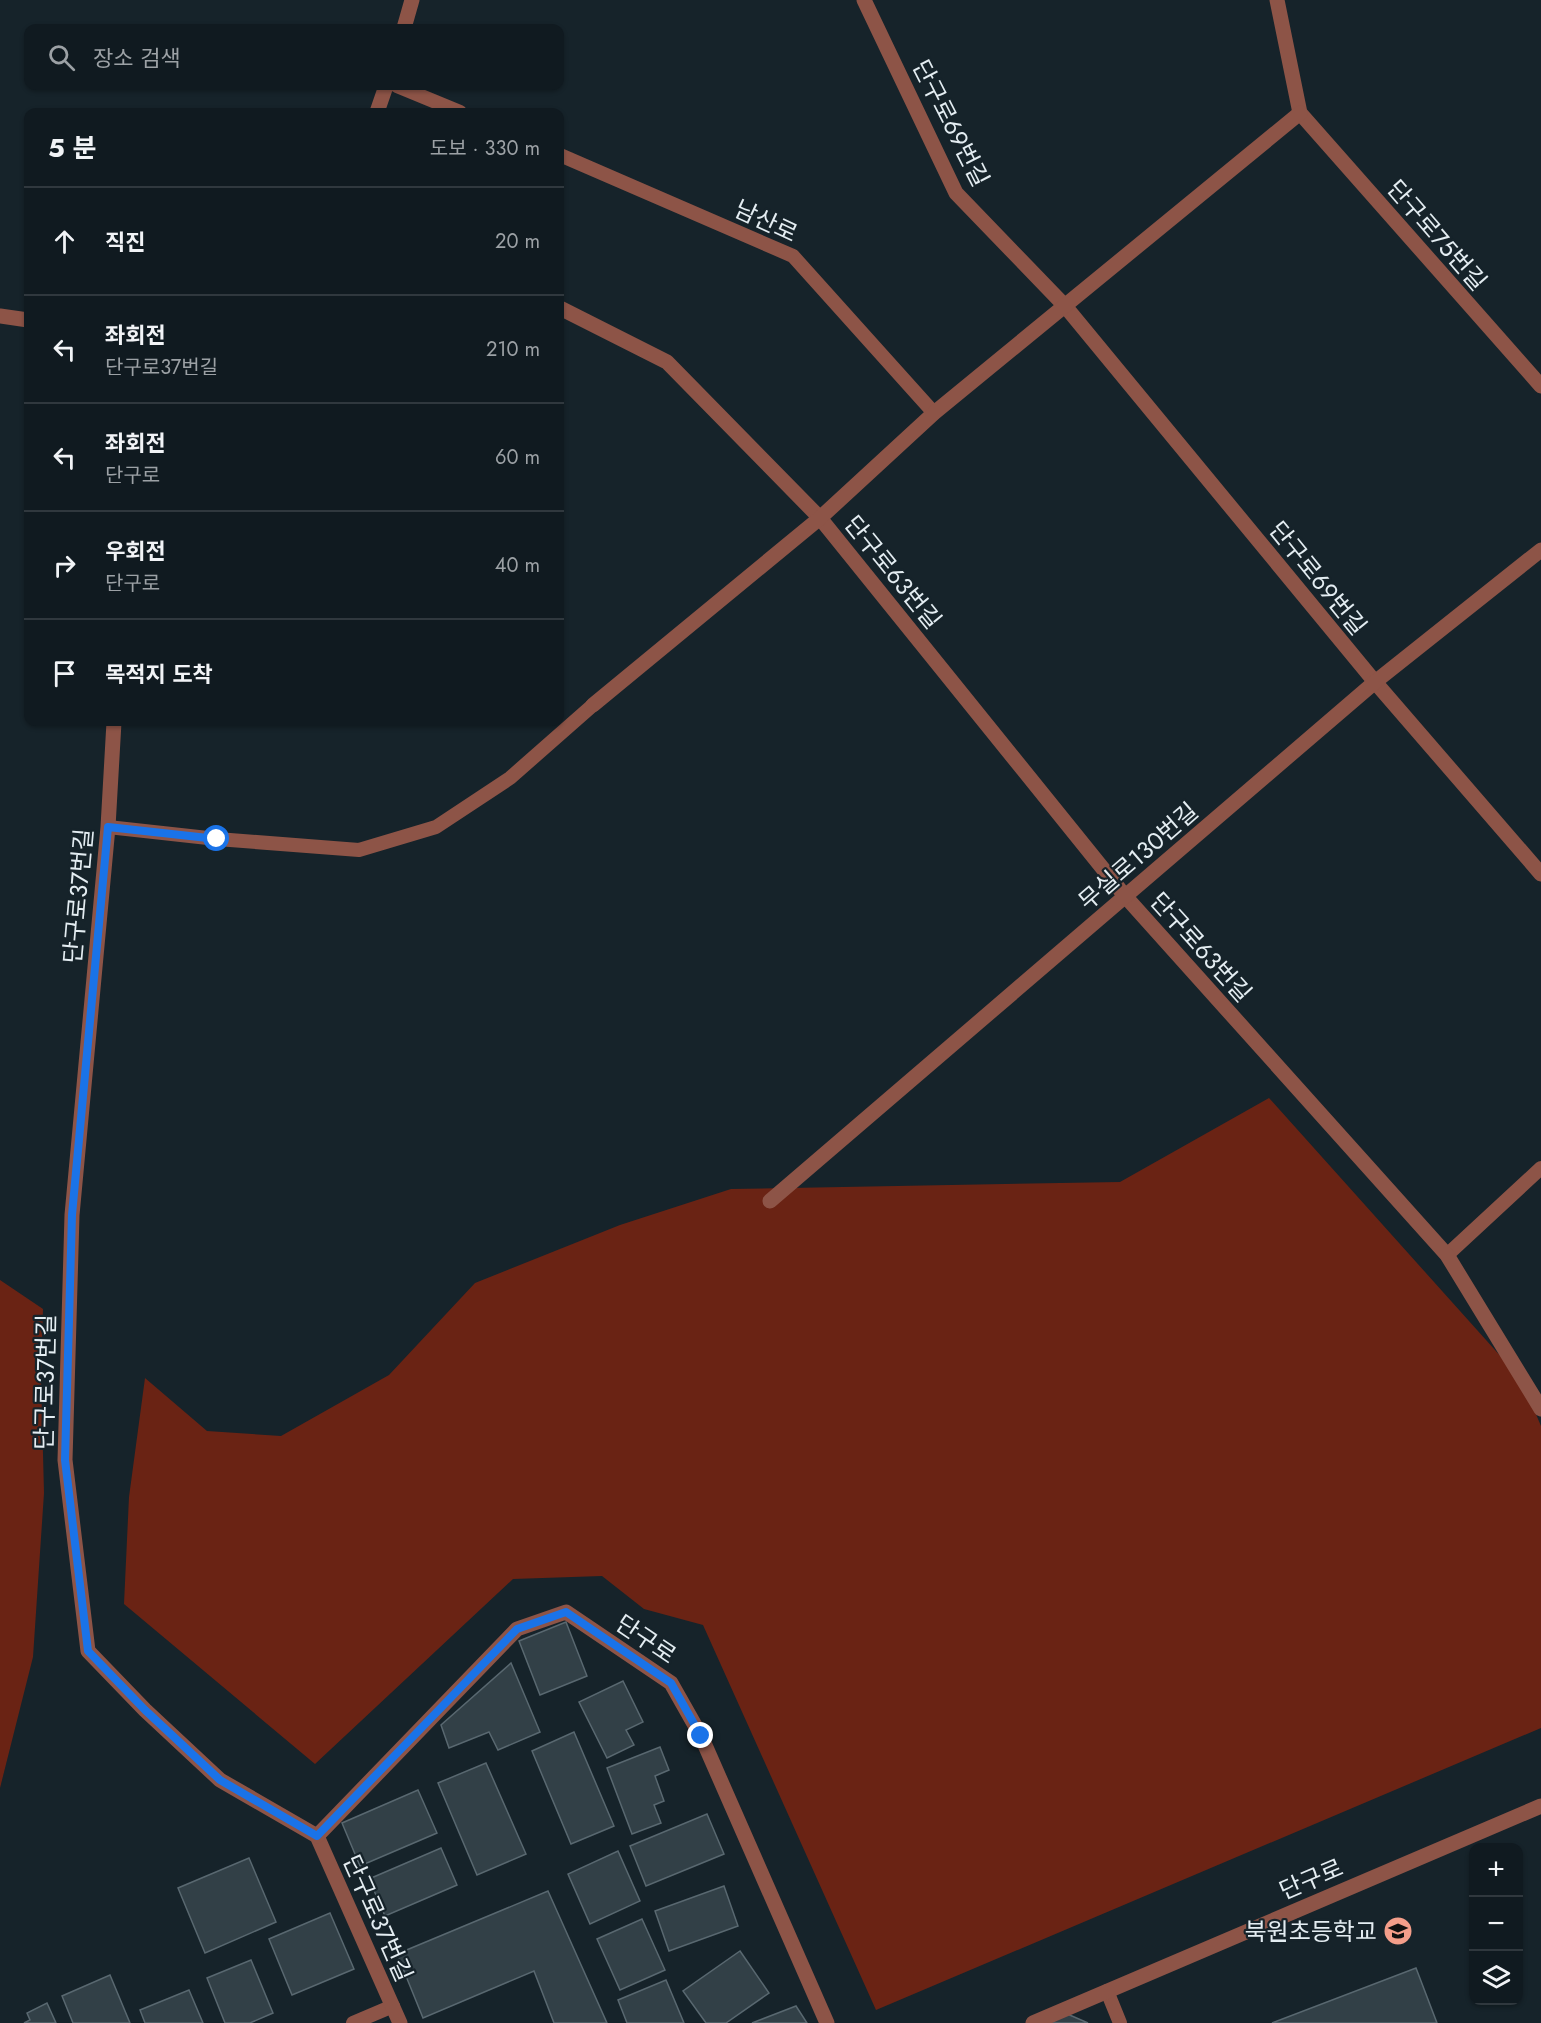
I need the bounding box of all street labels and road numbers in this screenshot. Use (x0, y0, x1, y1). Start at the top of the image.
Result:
street label: 단구로69번길 (904, 54, 998, 192)
street label: 단구로75번길 (1379, 172, 1495, 298)
street label: 남산로 (729, 191, 803, 251)
street label: 단구로63번길 (836, 508, 950, 636)
street label: 단구로69번길 (1261, 513, 1375, 643)
street label: 무실로130번길 (1070, 794, 1206, 918)
street label: 단구로37번길 (55, 827, 101, 965)
street label: 단구로63번길 (1142, 884, 1260, 1010)
street label: 단구로37번길 (26, 1314, 64, 1450)
street label: 단구로 (609, 1606, 683, 1672)
street label: 단구로37번길 (334, 1849, 422, 1987)
street label: 단구로 (1274, 1850, 1348, 1908)

